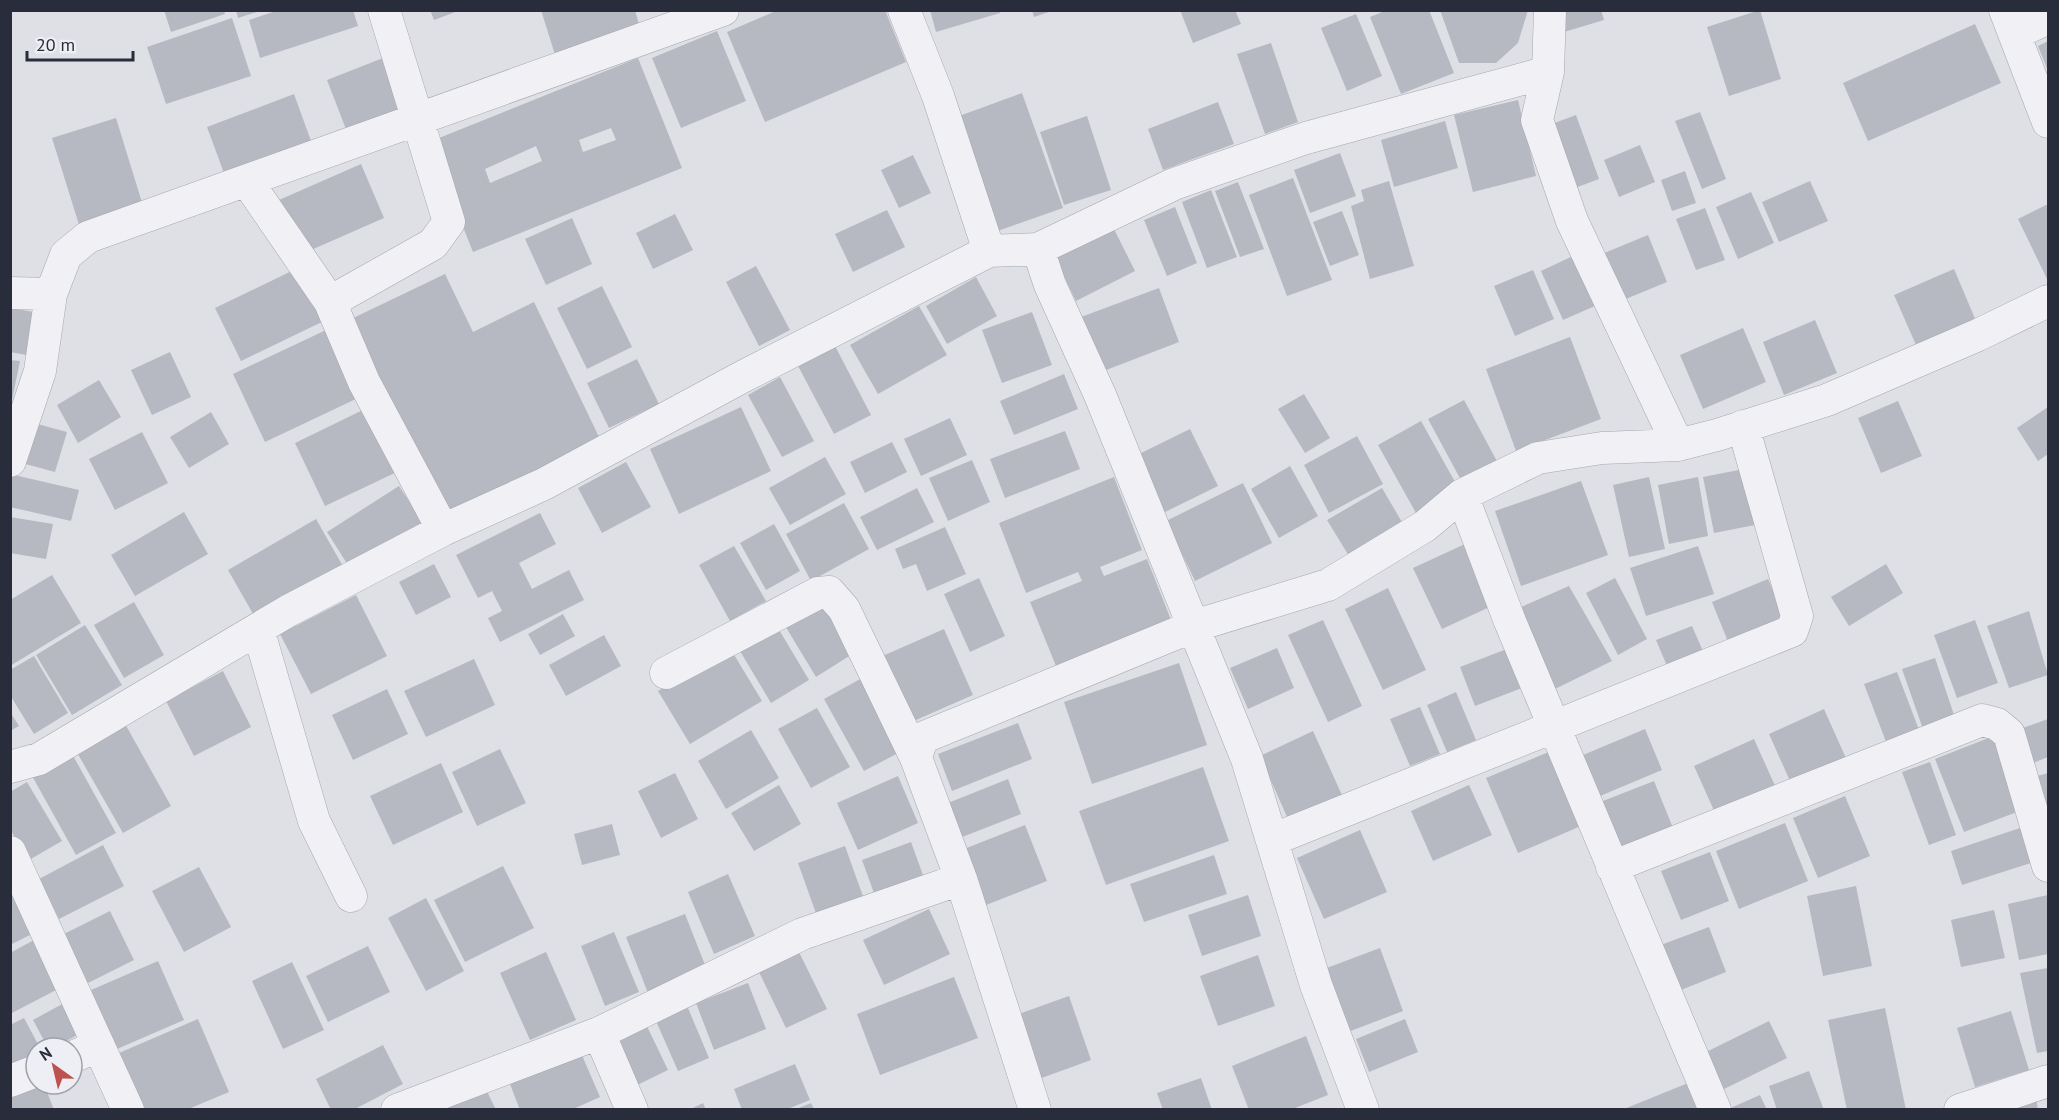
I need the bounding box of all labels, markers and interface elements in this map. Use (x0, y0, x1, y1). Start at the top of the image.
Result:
scale bar (27, 24, 134, 62)
text: 20 m (36, 33, 75, 56)
north arrow (24, 1036, 84, 1096)
text: N (36, 1042, 56, 1065)

